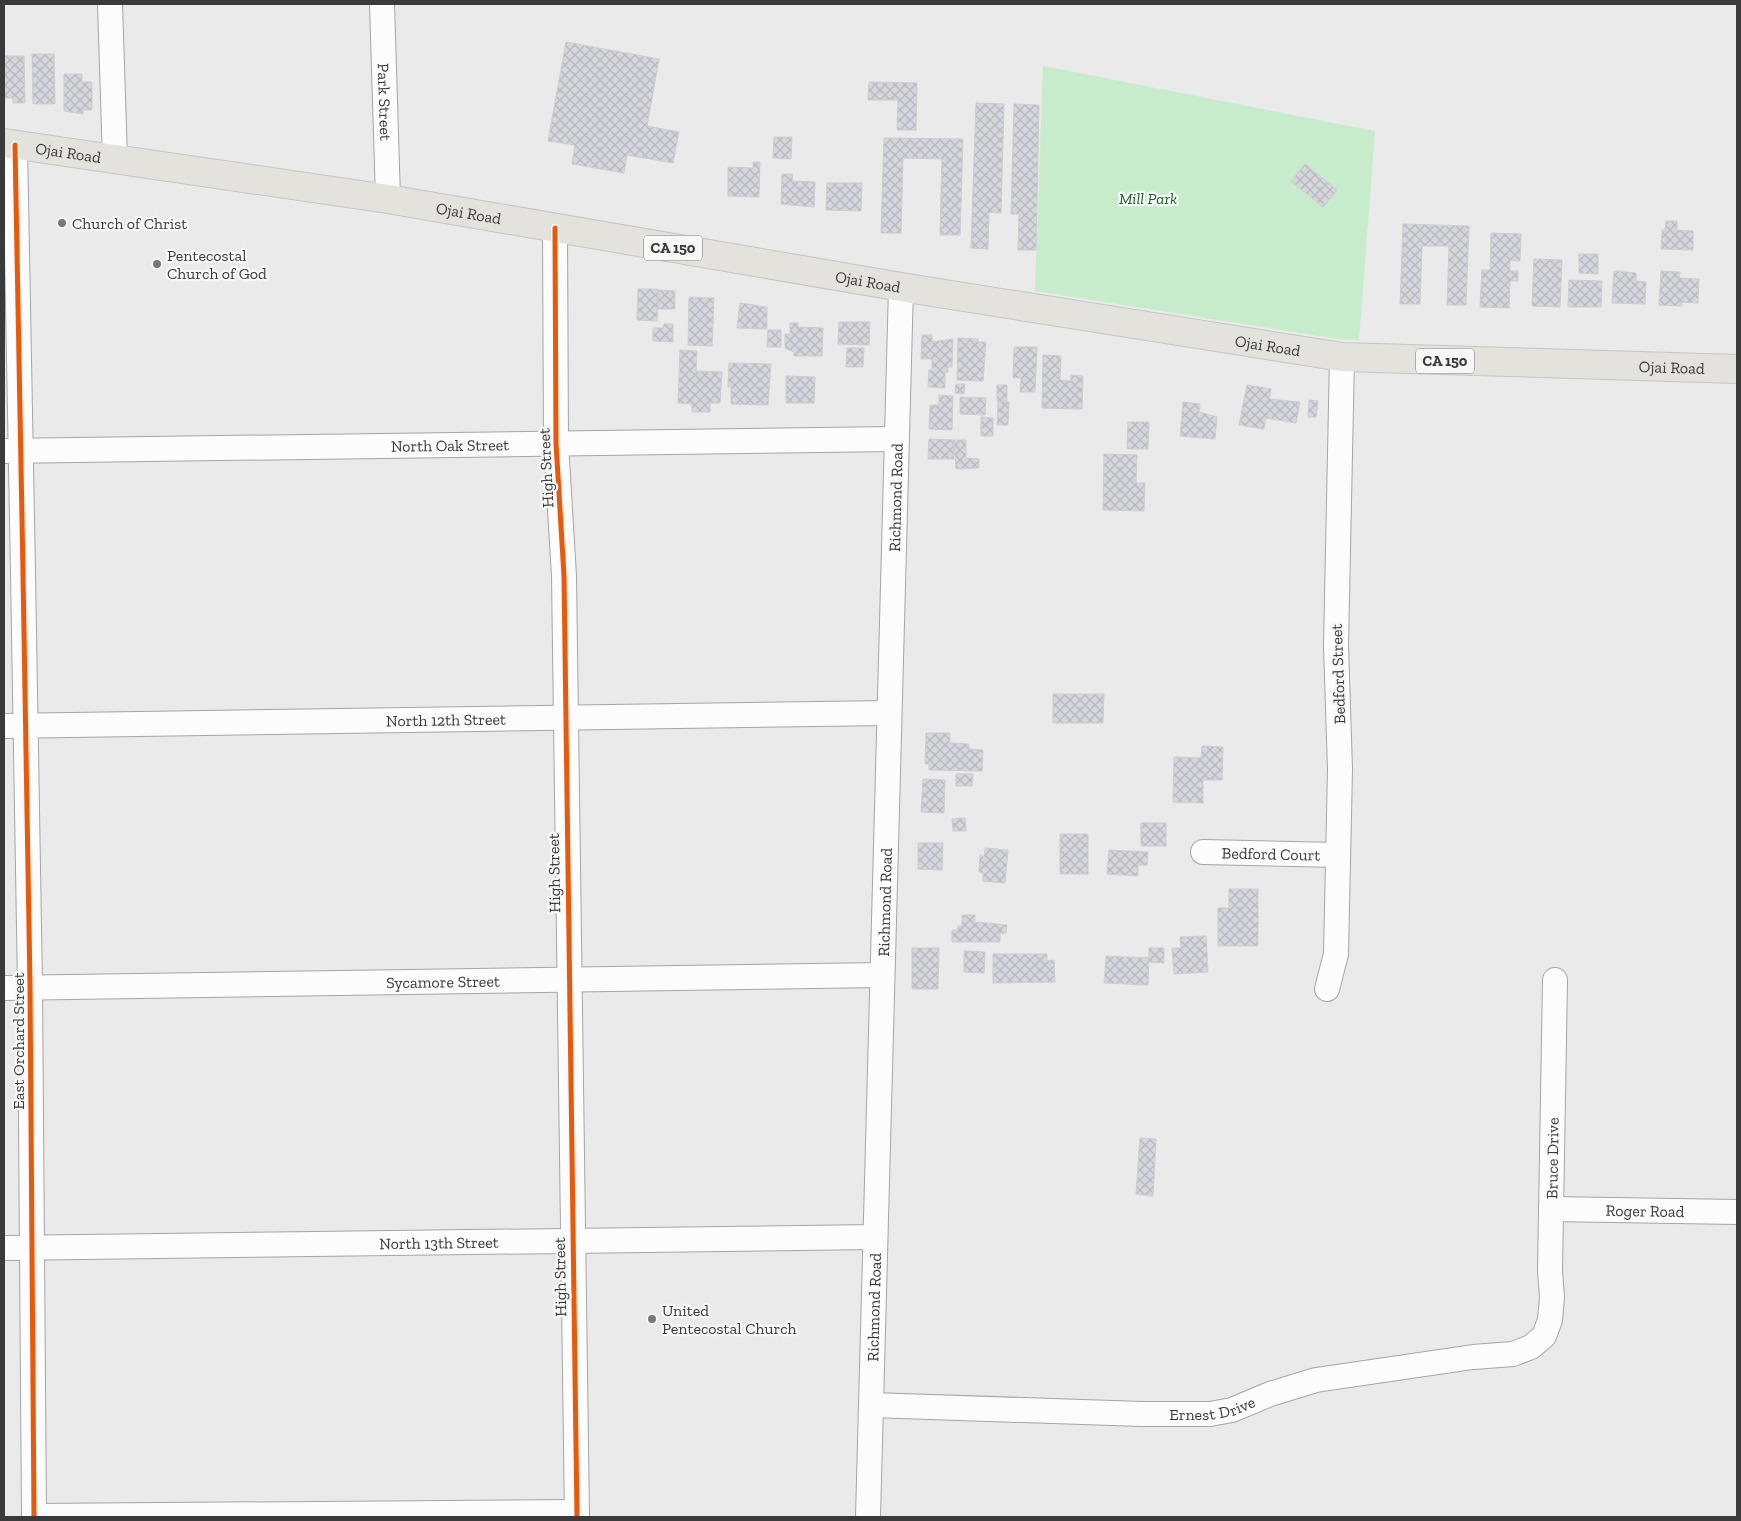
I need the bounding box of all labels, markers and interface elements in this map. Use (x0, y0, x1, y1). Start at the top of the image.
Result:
street label: Park Street (374, 63, 396, 141)
street label: Ojai Road (34, 138, 103, 167)
park label: Mill Park (1119, 189, 1177, 208)
street label: Ojai Road (435, 198, 503, 228)
place label: Church of Christ (72, 214, 187, 233)
marker: Church of Christ (56, 217, 68, 229)
road number: CA 150 (644, 236, 702, 260)
place label: Pentecostal Church of God (167, 246, 267, 283)
marker: Pentecostal Church of God (151, 258, 163, 270)
street label: Ojai Road (834, 266, 902, 296)
street label: Ojai Road (1234, 331, 1302, 360)
road number: CA 150 (1416, 348, 1474, 374)
street label: Ojai Road (1638, 357, 1705, 378)
street label: High Street (534, 428, 558, 508)
street label: North Oak Street (391, 435, 509, 455)
street label: Richmond Road (884, 443, 906, 552)
street label: Bedford Street (1327, 623, 1349, 725)
street label: North 12th Street (386, 709, 506, 730)
street label: High Street (544, 833, 564, 913)
street label: Bedford Court (1221, 843, 1321, 864)
street label: Richmond Road (874, 847, 895, 957)
street label: Sycamore Street (386, 971, 500, 992)
street label: East Orchard Street (9, 972, 28, 1110)
street label: Bruce Drive (1542, 1117, 1562, 1199)
street label: Roger Road (1605, 1200, 1685, 1221)
street label: North 13th Street (379, 1232, 499, 1253)
street label: High Street (550, 1237, 570, 1317)
street label: Richmond Road (863, 1252, 885, 1362)
place label: United Pentecostal Church (662, 1301, 797, 1338)
marker: United Pentecostal Church (646, 1313, 658, 1325)
street label: Ernest Drive (1169, 1392, 1258, 1424)

